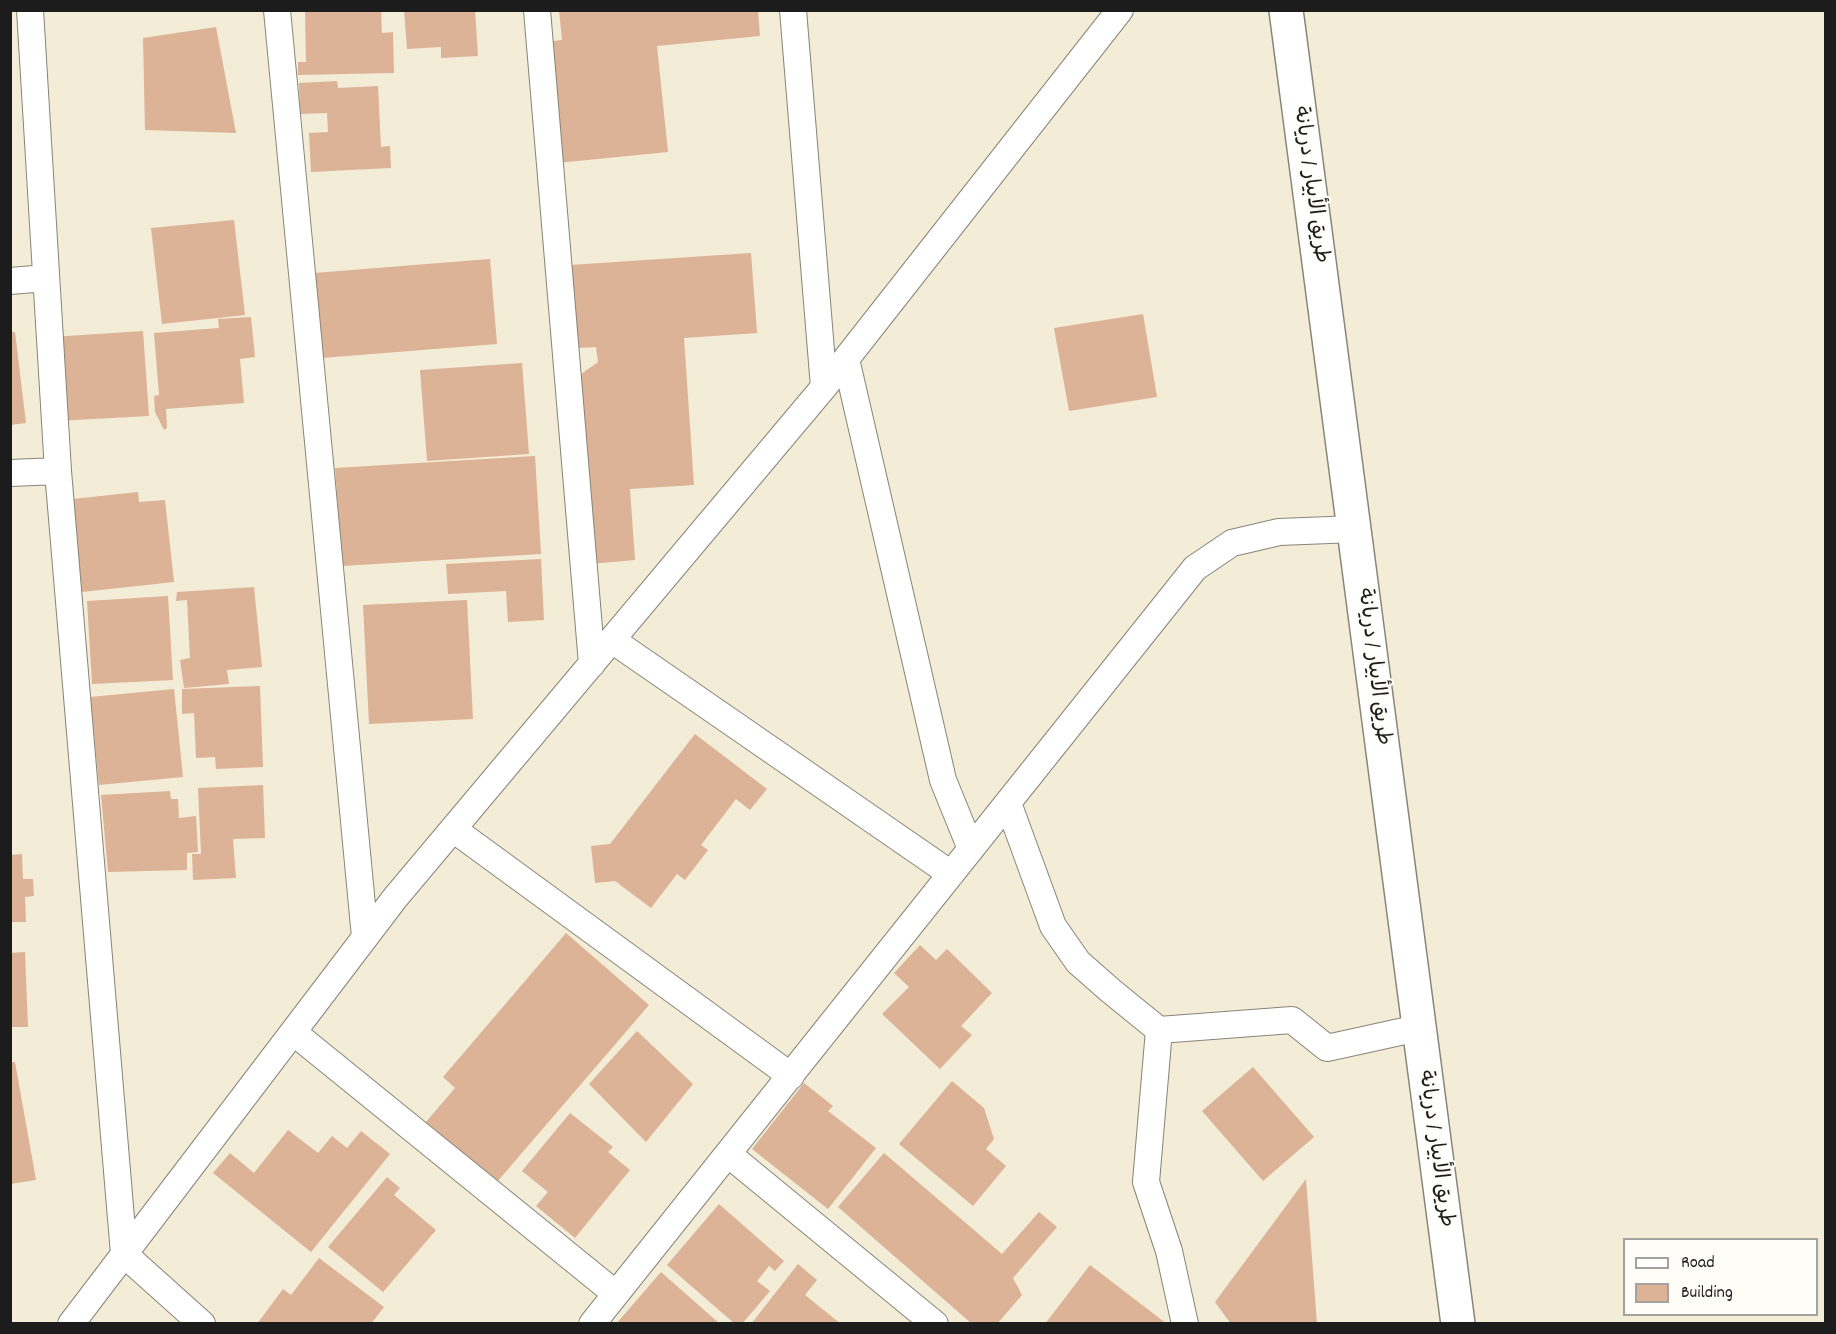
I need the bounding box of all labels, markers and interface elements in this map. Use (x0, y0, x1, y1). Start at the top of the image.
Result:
street label: طريق الأبيار / دريانة (1286, 105, 1332, 265)
street label: طريق الأبيار / دريانة (1350, 587, 1394, 747)
street label: طريق الأبيار / دريانة (1411, 1069, 1457, 1229)
legend (1623, 1238, 1818, 1316)
text: Road (1681, 1251, 1715, 1276)
text: Building (1681, 1281, 1733, 1306)

